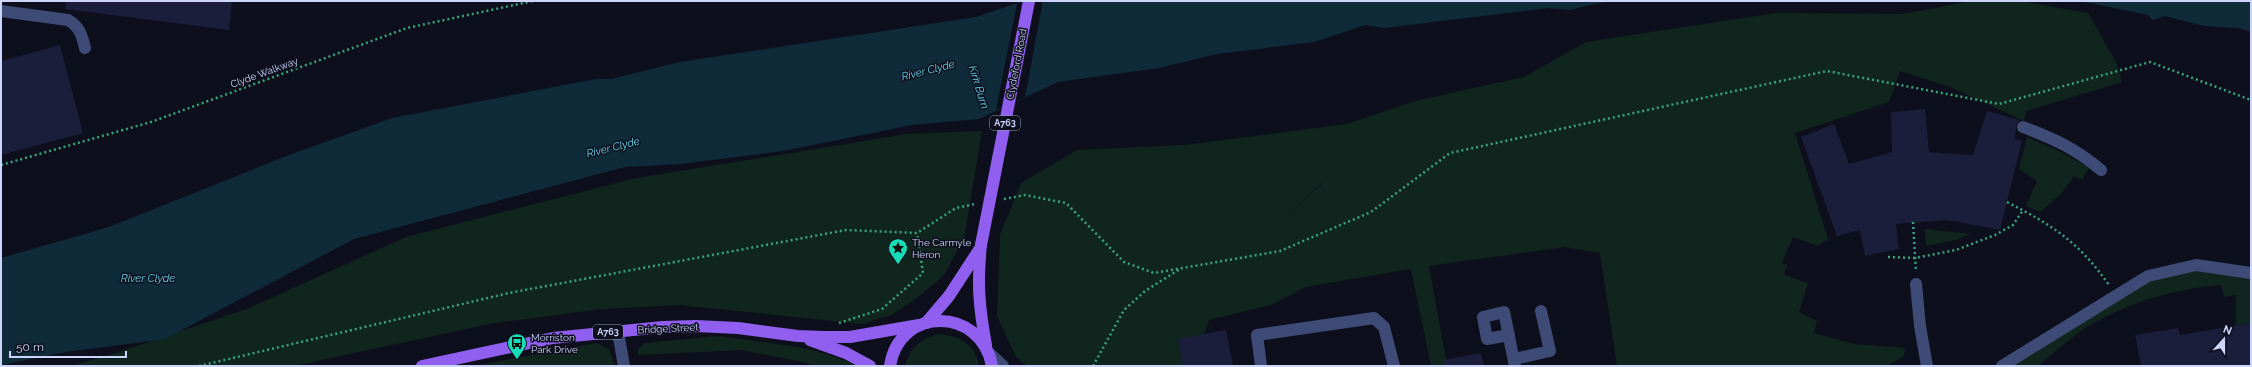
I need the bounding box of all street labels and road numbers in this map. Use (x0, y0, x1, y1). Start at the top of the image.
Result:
street label: Clydeford Road (1004, 28, 1029, 100)
street label: Clyde Walkway (229, 55, 300, 90)
road number: A763 (990, 116, 1020, 130)
street label: Bridge Street (637, 321, 699, 336)
road number: A763 (593, 325, 623, 339)

